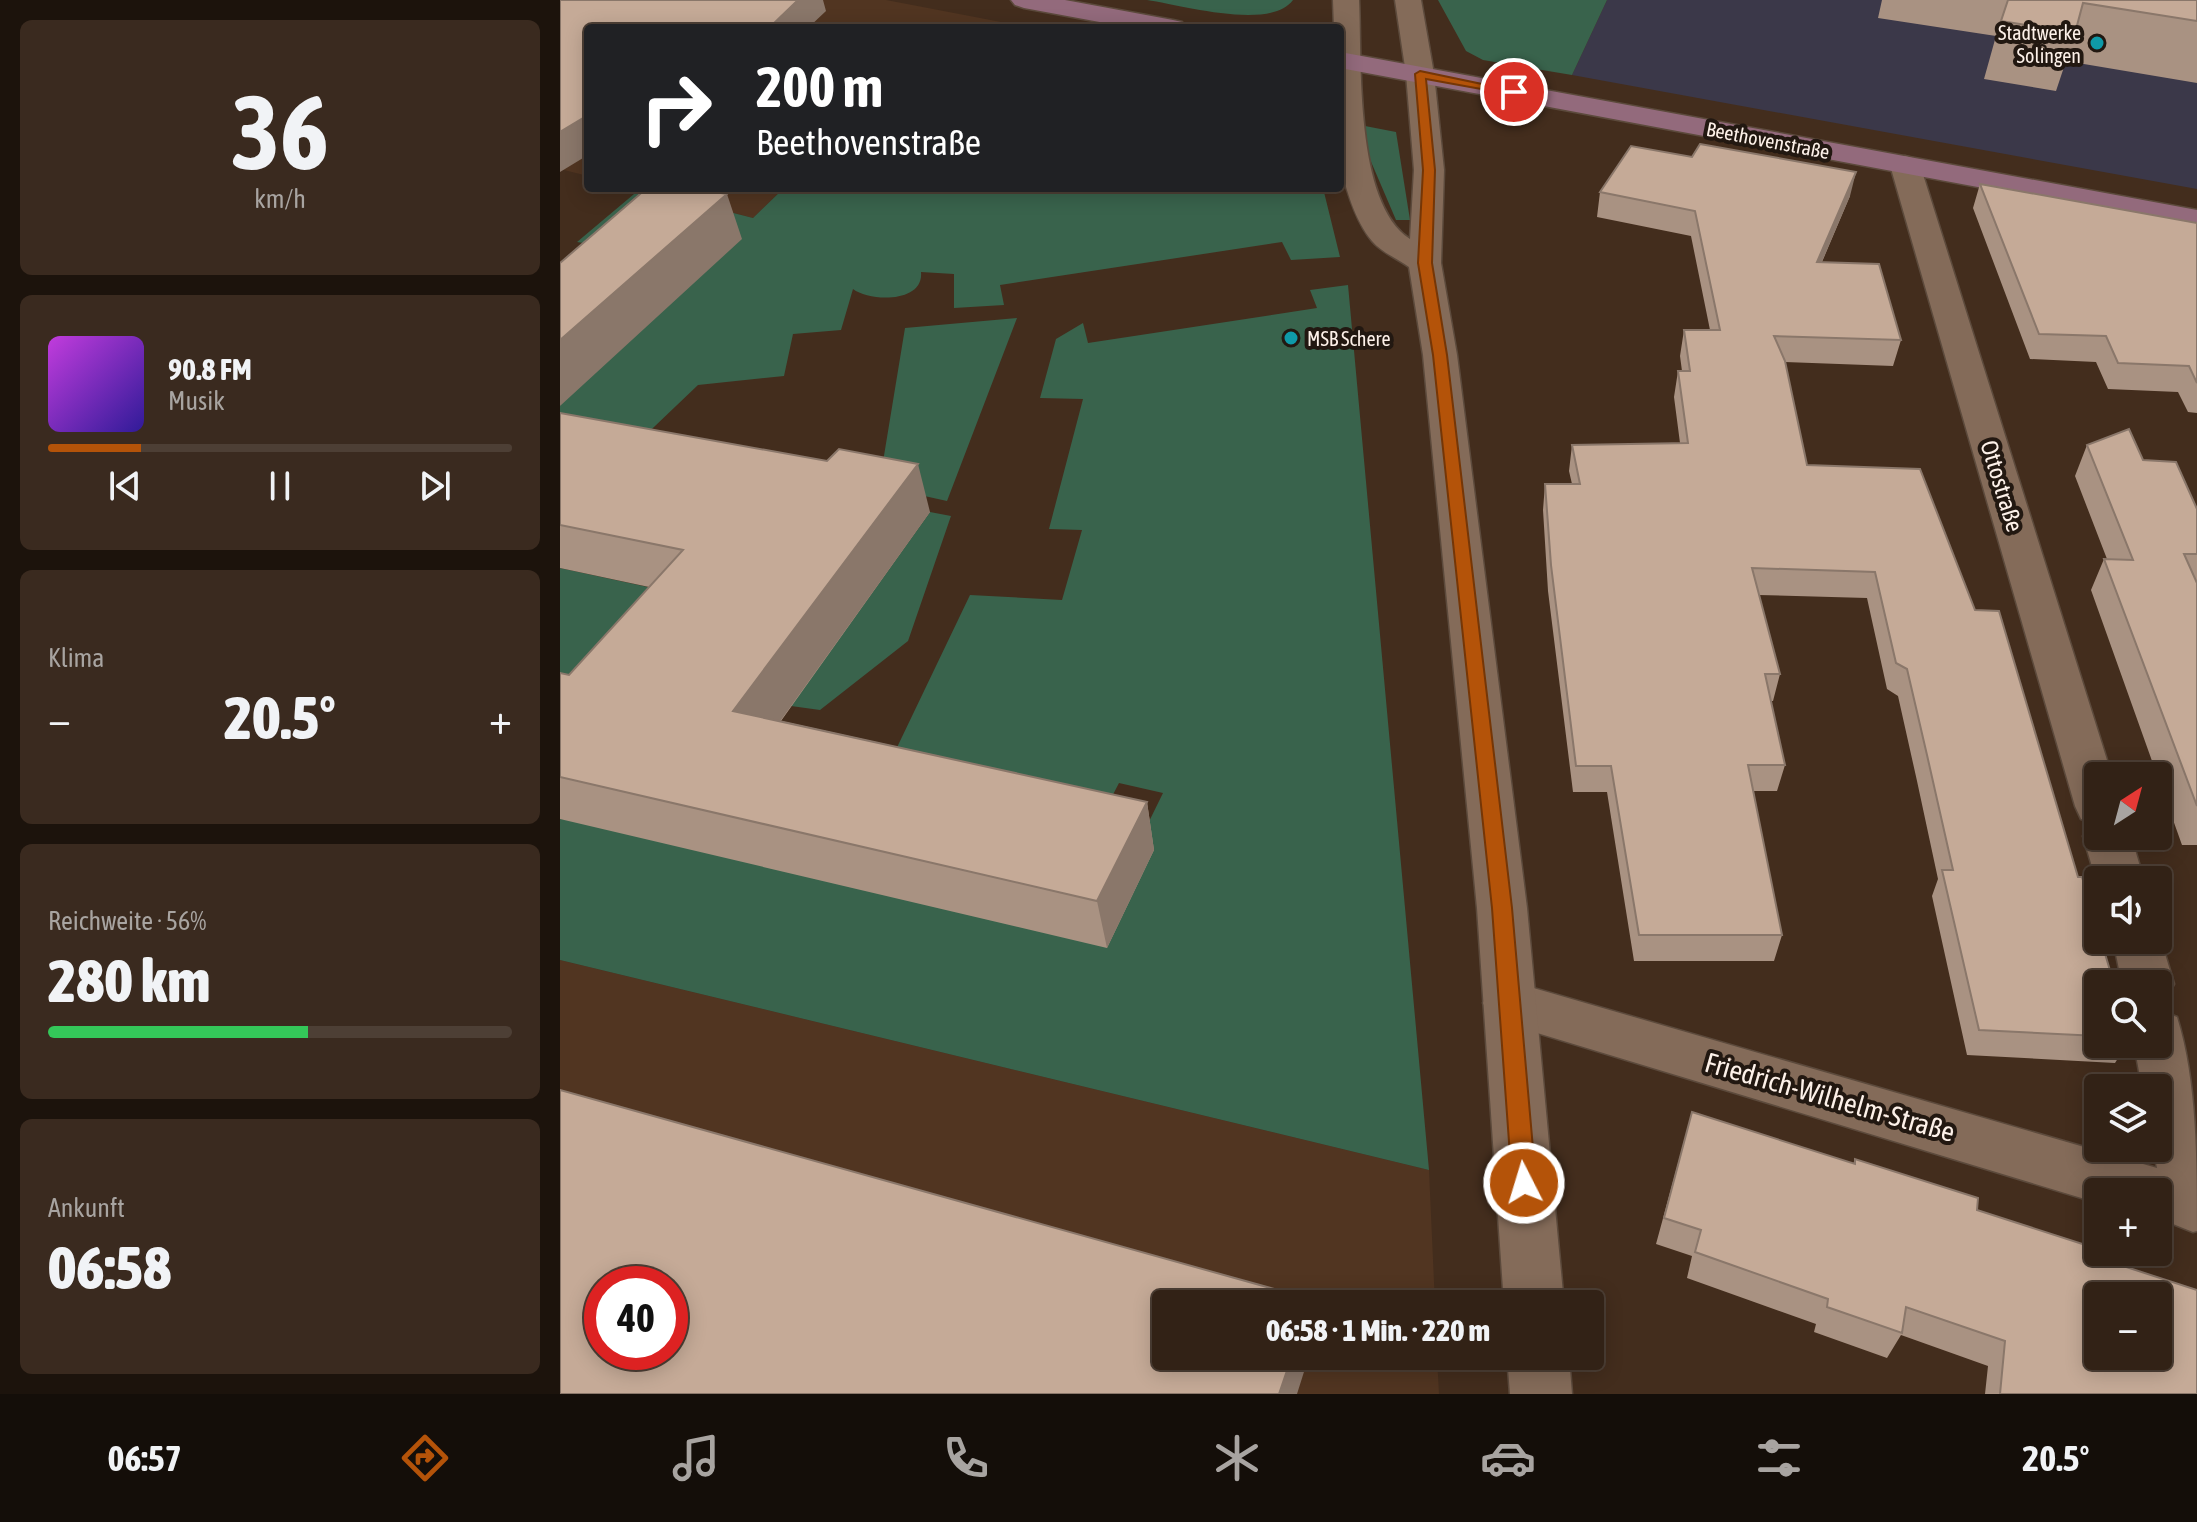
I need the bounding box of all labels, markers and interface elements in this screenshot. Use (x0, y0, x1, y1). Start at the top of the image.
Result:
place label: Stadtwerke Solingen (1998, 21, 2081, 67)
marker: Stadtwerke Solingen (2088, 34, 2106, 52)
text: 200 m (756, 55, 883, 119)
icon: right (624, 56, 728, 160)
pin (1480, 58, 1548, 126)
icon: arrive (1492, 70, 1536, 114)
text: 36 (231, 72, 329, 191)
street label: Beethovenstraße (1704, 117, 1832, 163)
text: Beethovenstraße (756, 121, 981, 163)
text: km/h (254, 184, 306, 214)
place label: MSB Schere (1307, 327, 1391, 350)
marker: MSB Schere (1282, 329, 1300, 347)
text: 90.8 FM (168, 352, 252, 386)
text: Musik (168, 386, 225, 416)
street label: Ottostraße (1975, 437, 2029, 535)
icon: previous (103, 464, 147, 508)
icon: pause (258, 464, 302, 508)
icon: next (413, 464, 457, 508)
text: Klima (48, 643, 104, 673)
text: 20.5° (224, 683, 336, 752)
text: − (48, 693, 71, 743)
text: + (489, 693, 512, 743)
north arrow (2084, 762, 2172, 850)
map controls (2084, 762, 2172, 1370)
button: sound (2084, 866, 2172, 954)
text: Reichweite · 56% (48, 906, 206, 936)
text: 280 km (48, 946, 210, 1015)
button: search (2084, 970, 2172, 1058)
street label: Friedrich-Wilhelm-Straße (1701, 1046, 1959, 1148)
button: layers (2084, 1074, 2172, 1162)
position arrow (1482, 1141, 1566, 1225)
button: + (2084, 1178, 2172, 1266)
text: Ankunft (48, 1193, 125, 1223)
text: 06:58 (48, 1233, 171, 1302)
speed limit sign: 40 (584, 1266, 688, 1370)
button: − (2084, 1282, 2172, 1370)
text: 06:58 · 1 Min. · 220 m (1266, 1313, 1490, 1347)
icon: directions (397, 1430, 453, 1486)
icon: music (668, 1430, 724, 1486)
icon: phone (938, 1430, 994, 1486)
icon: climate (1209, 1430, 1265, 1486)
icon: car (1480, 1430, 1536, 1486)
icon: filters (1751, 1430, 1807, 1486)
text: 06:57 (107, 1437, 182, 1479)
text: 20.5° (2022, 1437, 2089, 1479)

